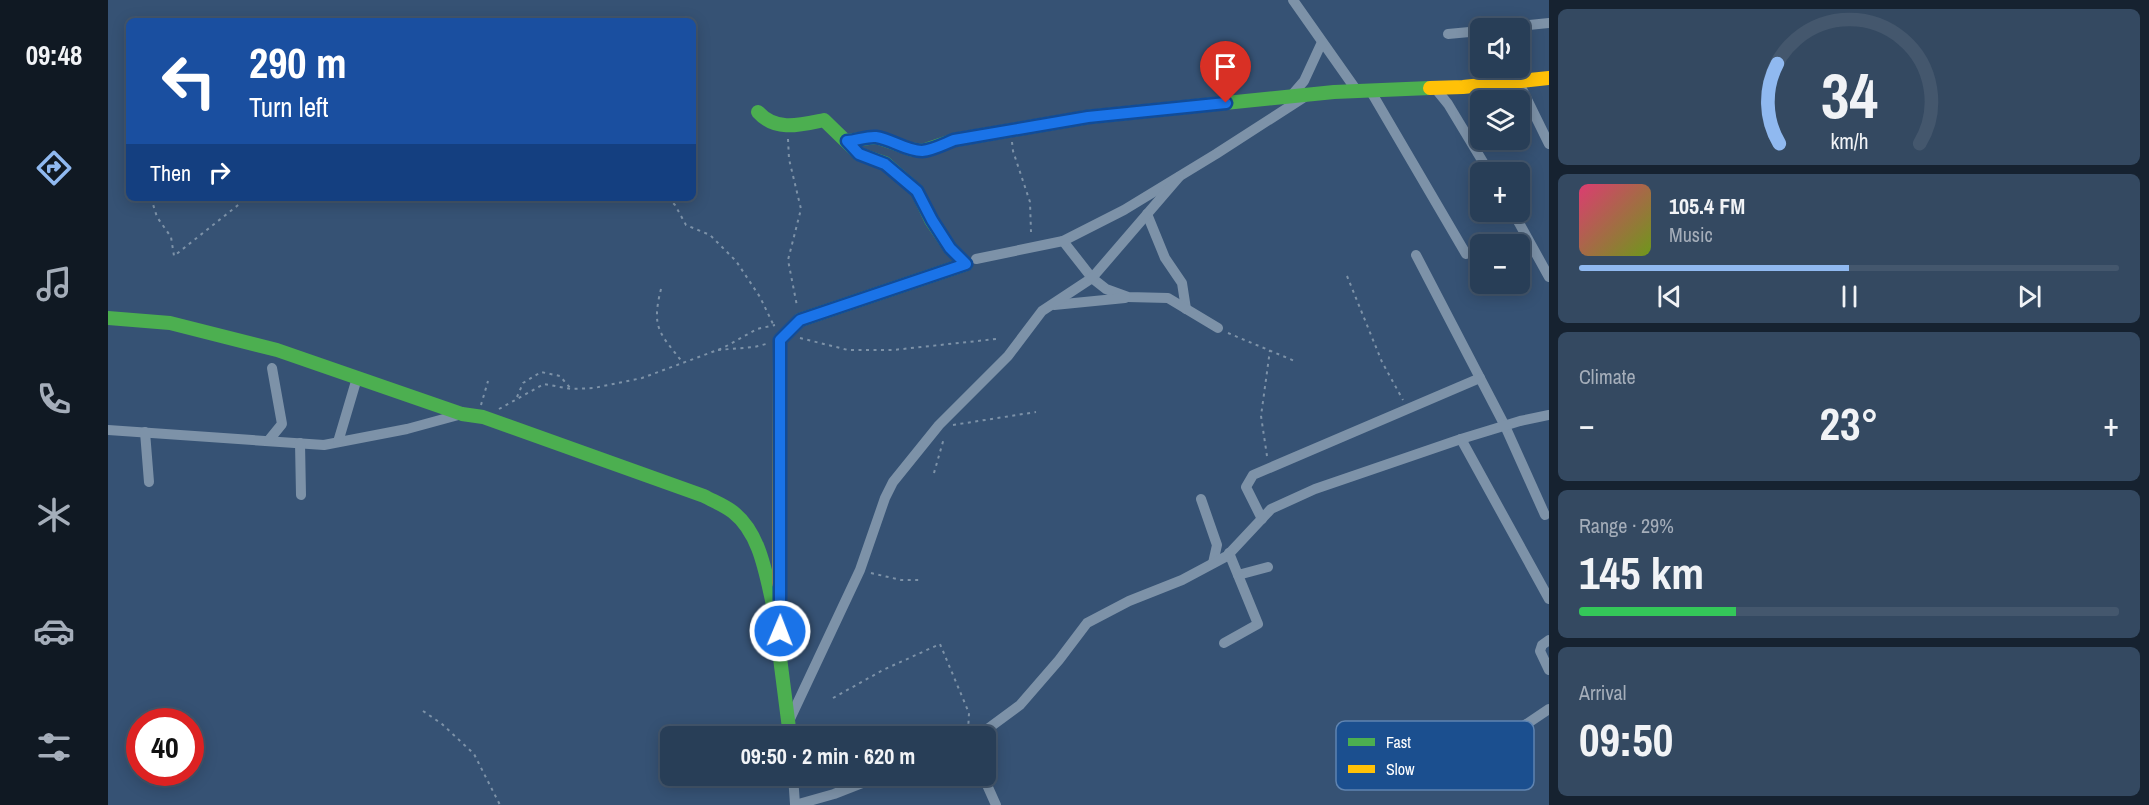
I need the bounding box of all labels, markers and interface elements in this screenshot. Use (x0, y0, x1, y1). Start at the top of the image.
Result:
map controls (1470, 18, 1530, 294)
button: sound (1470, 18, 1530, 78)
text: 290 m (249, 35, 347, 91)
text: 09:48 (26, 37, 82, 73)
pin (1200, 41, 1251, 103)
icon: left (150, 42, 228, 120)
icon: arrive (1209, 50, 1242, 83)
text: 34 (1821, 53, 1877, 137)
text: Turn left (249, 89, 328, 125)
button: layers (1470, 90, 1530, 150)
text: km/h (1830, 127, 1868, 156)
icon: directions (33, 147, 75, 189)
icon: right (203, 156, 236, 189)
text: Then (150, 158, 191, 188)
button: + (1470, 162, 1530, 222)
text: 105.4 FM (1669, 191, 1745, 221)
text: Music (1669, 221, 1713, 248)
button: − (1470, 234, 1530, 294)
icon: music (33, 263, 75, 305)
icon: previous (1653, 280, 1686, 313)
icon: pause (1833, 280, 1866, 313)
icon: next (2013, 280, 2046, 313)
text: Climate (1579, 363, 1636, 390)
icon: phone (33, 378, 75, 420)
text: 23° (1819, 393, 1879, 454)
text: − (1579, 402, 1595, 446)
text: + (2103, 402, 2119, 446)
icon: climate (33, 494, 75, 536)
text: Range · 29% (1579, 512, 1674, 539)
text: 145 km (1579, 542, 1704, 603)
position arrow (748, 599, 812, 663)
icon: car (33, 610, 75, 652)
text: Arrival (1579, 679, 1626, 706)
speed limit sign: 40 (126, 708, 204, 786)
text: 09:50 (1579, 709, 1673, 770)
legend (1336, 721, 1534, 790)
icon: filters (33, 726, 75, 768)
text: Fast (1386, 731, 1411, 753)
text: 09:50 · 2 min · 620 m (741, 741, 915, 771)
text: Slow (1386, 758, 1415, 780)

